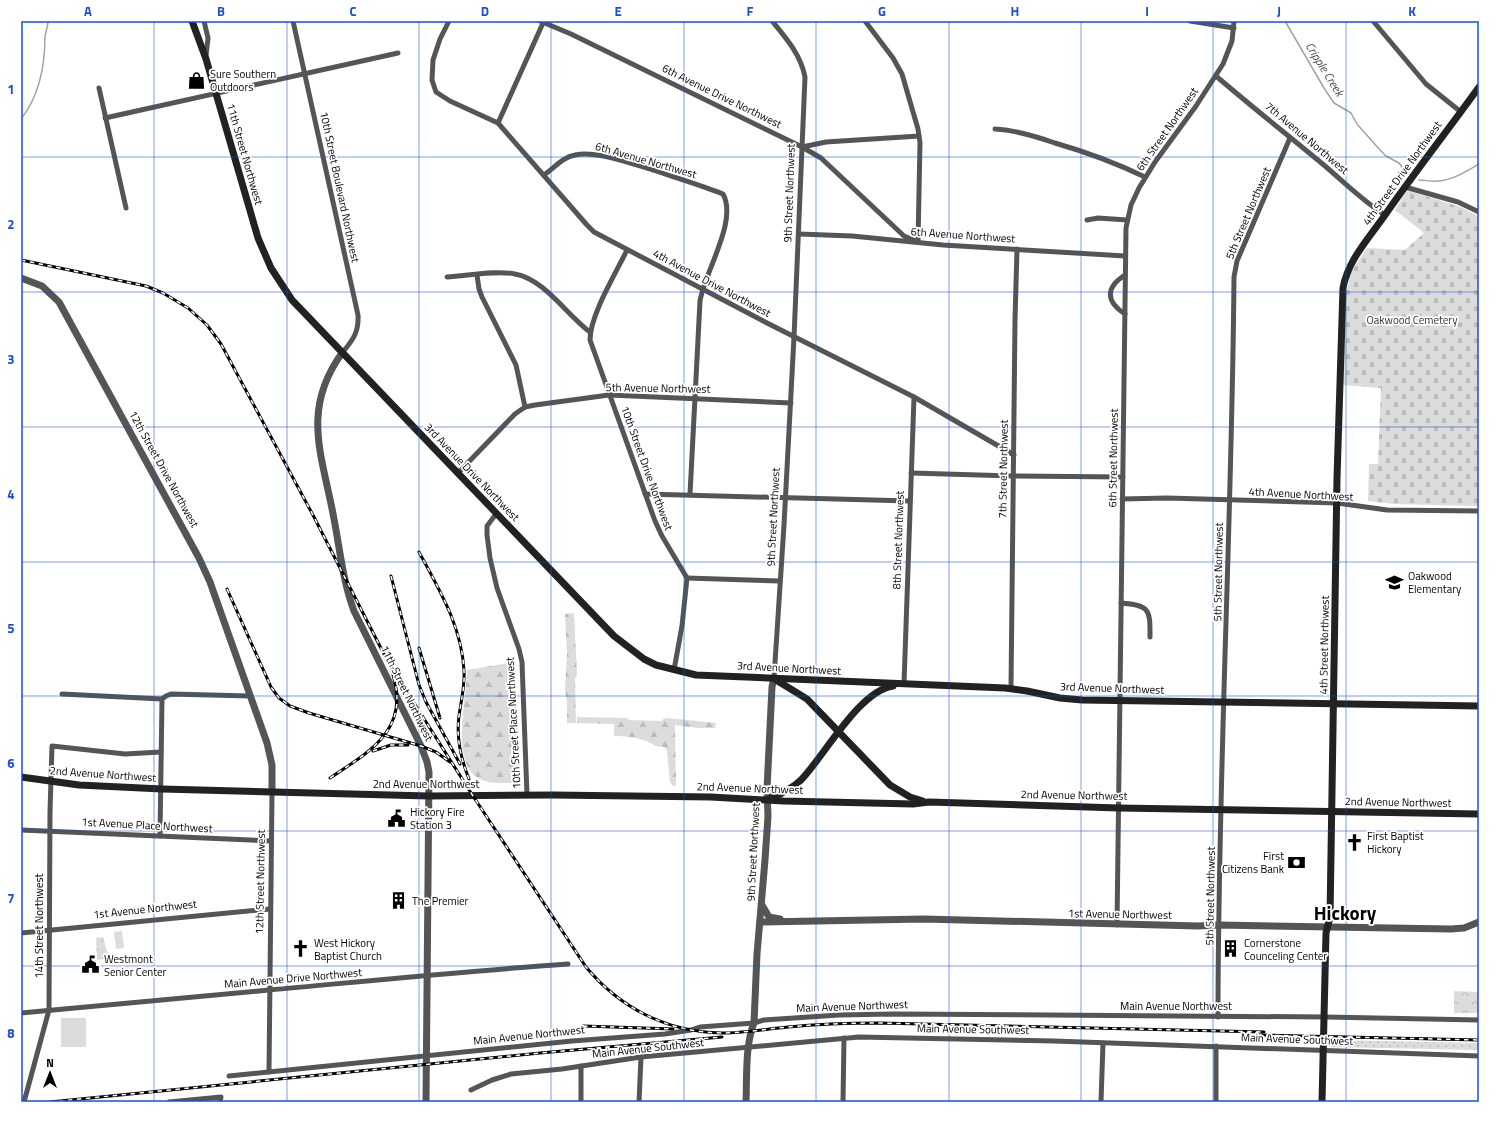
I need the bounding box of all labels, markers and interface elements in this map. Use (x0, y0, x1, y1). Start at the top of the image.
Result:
text: A (84, 1, 92, 21)
text: B (217, 1, 225, 21)
text: C (349, 1, 357, 21)
text: D (481, 1, 489, 21)
text: E (614, 1, 622, 21)
text: F (747, 1, 754, 21)
text: G (878, 1, 886, 21)
text: H (1011, 1, 1019, 21)
text: I (1145, 1, 1149, 21)
text: J (1277, 1, 1281, 21)
text: K (1408, 1, 1416, 21)
water label: Cripple Creek (1301, 38, 1350, 101)
street label: 6th Avenue Drive Northwest (660, 60, 785, 132)
place label: Sure Southern Outdoors (210, 66, 276, 95)
shop icon: Sure Southern Outdoors (187, 70, 207, 90)
text: 1 (7, 79, 15, 99)
street label: 6th Street Northwest (1132, 84, 1202, 174)
street label: 7th Avenue Northwest (1262, 98, 1352, 178)
street label: 11th Street Northwest (223, 101, 267, 207)
street label: 10th Street Boulevard Northwest (316, 110, 364, 264)
street label: 4th Street Drive Northwest (1359, 118, 1445, 228)
street label: 6th Avenue Northwest (593, 138, 699, 182)
street label: 9th Street Northwest (779, 143, 799, 243)
street label: 5th Street Northwest (1221, 164, 1275, 262)
text: 2 (7, 214, 15, 234)
street label: 6th Avenue Northwest (910, 223, 1016, 247)
street label: 4th Avenue Drive Northwest (650, 245, 774, 321)
park label: Oakwood Cemetery (1367, 312, 1458, 328)
text: 3 (7, 349, 15, 369)
street label: 5th Avenue Northwest (605, 379, 711, 397)
street label: 10th Street Drive Northwest (617, 404, 677, 533)
street label: 12th Street Drive Northwest (125, 408, 203, 530)
street label: 6th Street Northwest (1104, 408, 1122, 507)
street label: 3rd Avenue Drive Northwest (421, 419, 523, 525)
street label: 7th Street Northwest (994, 419, 1012, 518)
street label: 9th Street Northwest (762, 467, 784, 567)
street label: 4th Avenue Northwest (1248, 483, 1354, 505)
text: 4 (7, 484, 15, 504)
street label: 8th Street Northwest (888, 490, 908, 590)
street label: 5th Street Northwest (1209, 522, 1227, 621)
place label: Oakwood Elementary (1408, 568, 1462, 597)
school or university icon: Oakwood Elementary (1385, 572, 1405, 592)
street label: 4th Street Northwest (1315, 595, 1333, 694)
text: 5 (7, 618, 15, 638)
street label: 11th Street Northwest (377, 642, 437, 744)
street label: 10th Street Place Northwest (502, 656, 524, 789)
street label: 3rd Avenue Northwest (736, 657, 842, 679)
street label: 3rd Avenue Northwest (1060, 678, 1165, 698)
text: 6 (7, 753, 15, 773)
street label: 2nd Avenue Northwest (49, 762, 157, 786)
street label: 2nd Avenue Northwest (373, 776, 479, 792)
street label: 2nd Avenue Northwest (696, 778, 804, 798)
street label: 2nd Avenue Northwest (1021, 786, 1128, 804)
street label: 2nd Avenue Northwest (1345, 793, 1452, 811)
street label: 9th Street Northwest (742, 802, 764, 902)
place label: Hickory Fire Station 3 (410, 804, 465, 833)
public building icon: Hickory Fire Station 3 (387, 808, 407, 828)
street label: 1st Avenue Place Northwest (81, 814, 213, 836)
place label: First Baptist Hickory (1367, 828, 1424, 857)
street label: 12th Street Northwest (251, 829, 269, 935)
church icon: First Baptist Hickory (1344, 832, 1364, 852)
street label: 5th Street Northwest (1201, 846, 1219, 945)
place label: First Citizens Bank (1222, 848, 1285, 877)
bank icon: First Citizens Bank (1287, 852, 1307, 872)
street label: 14th Street Northwest (31, 873, 47, 978)
text: 7 (7, 888, 15, 908)
building icon: The Premier (389, 891, 409, 911)
place label: The Premier (412, 893, 469, 909)
street label: 1st Avenue Northwest (92, 896, 198, 922)
district label: Hickory (1314, 898, 1377, 927)
street label: 1st Avenue Northwest (1068, 905, 1172, 923)
place label: West Hickory Baptist Church (314, 935, 382, 964)
place label: Cornerstone Counceling Center (1244, 935, 1327, 964)
church icon: West Hickory Baptist Church (291, 939, 311, 959)
building icon: Cornerstone Counceling Center (1221, 939, 1241, 959)
place label: Westmont Senior Center (104, 951, 167, 980)
public building icon: Westmont Senior Center (81, 955, 101, 975)
street label: Main Avenue Drive Northwest (223, 964, 363, 992)
street label: Main Avenue Northwest (796, 996, 908, 1016)
street label: Main Avenue Northwest (1120, 998, 1232, 1014)
street label: Main Avenue Southwest (917, 1020, 1030, 1038)
street label: Main Avenue Northwest (473, 1021, 586, 1049)
text: 8 (7, 1023, 15, 1043)
street label: Main Avenue Southwest (1241, 1029, 1354, 1049)
street label: Main Avenue Southwest (591, 1034, 705, 1062)
north arrow (30, 1053, 70, 1093)
text: N (46, 1055, 54, 1071)

